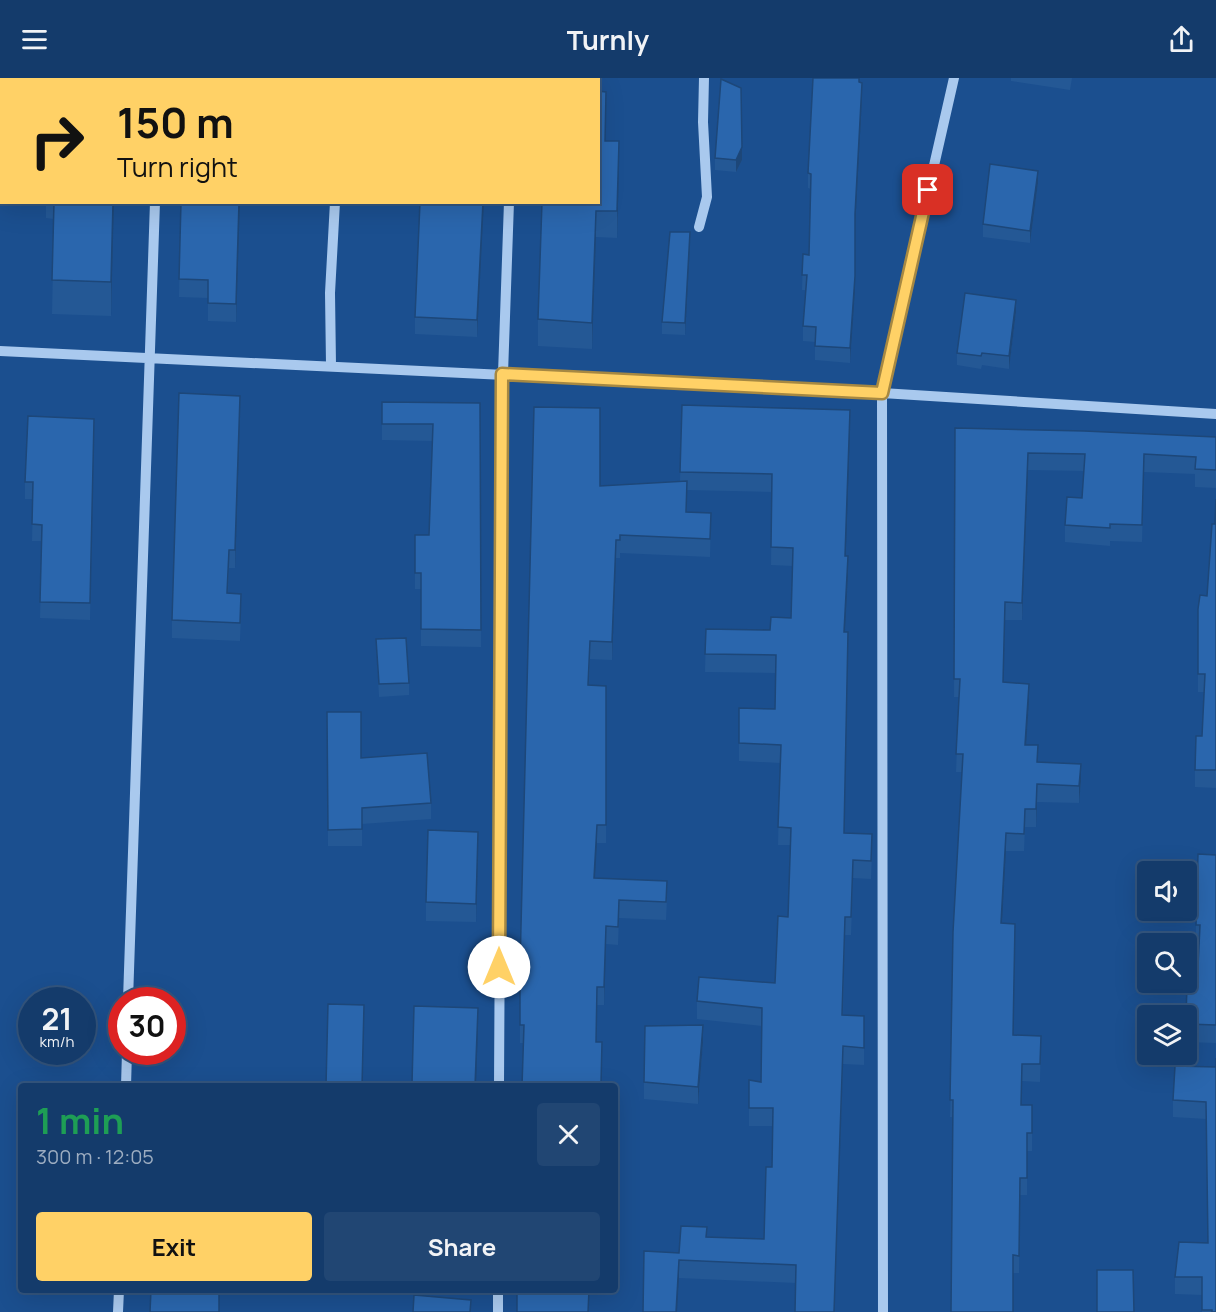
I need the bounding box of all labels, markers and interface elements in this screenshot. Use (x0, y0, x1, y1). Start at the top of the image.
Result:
text: Turnly (567, 21, 649, 58)
icon: menu (18, 23, 51, 56)
icon: share (1165, 23, 1198, 56)
text: 150 m (117, 93, 234, 151)
icon: right (18, 102, 96, 180)
text: Turn right (117, 148, 238, 185)
pin (902, 164, 953, 215)
icon: arrive (911, 173, 944, 206)
map controls (1137, 861, 1197, 1065)
button: sound (1137, 861, 1197, 921)
button: search (1137, 933, 1197, 993)
position arrow (467, 935, 531, 999)
speed limit sign: 30 (108, 987, 186, 1065)
text: 21 (41, 998, 73, 1039)
button: layers (1137, 1005, 1197, 1065)
text: km/h (40, 1031, 74, 1052)
text: 1 min (36, 1096, 124, 1145)
button: close (537, 1103, 600, 1166)
text: 300 m · 12:05 (36, 1143, 154, 1170)
button: Exit (36, 1212, 312, 1281)
button: Share (324, 1212, 600, 1281)

